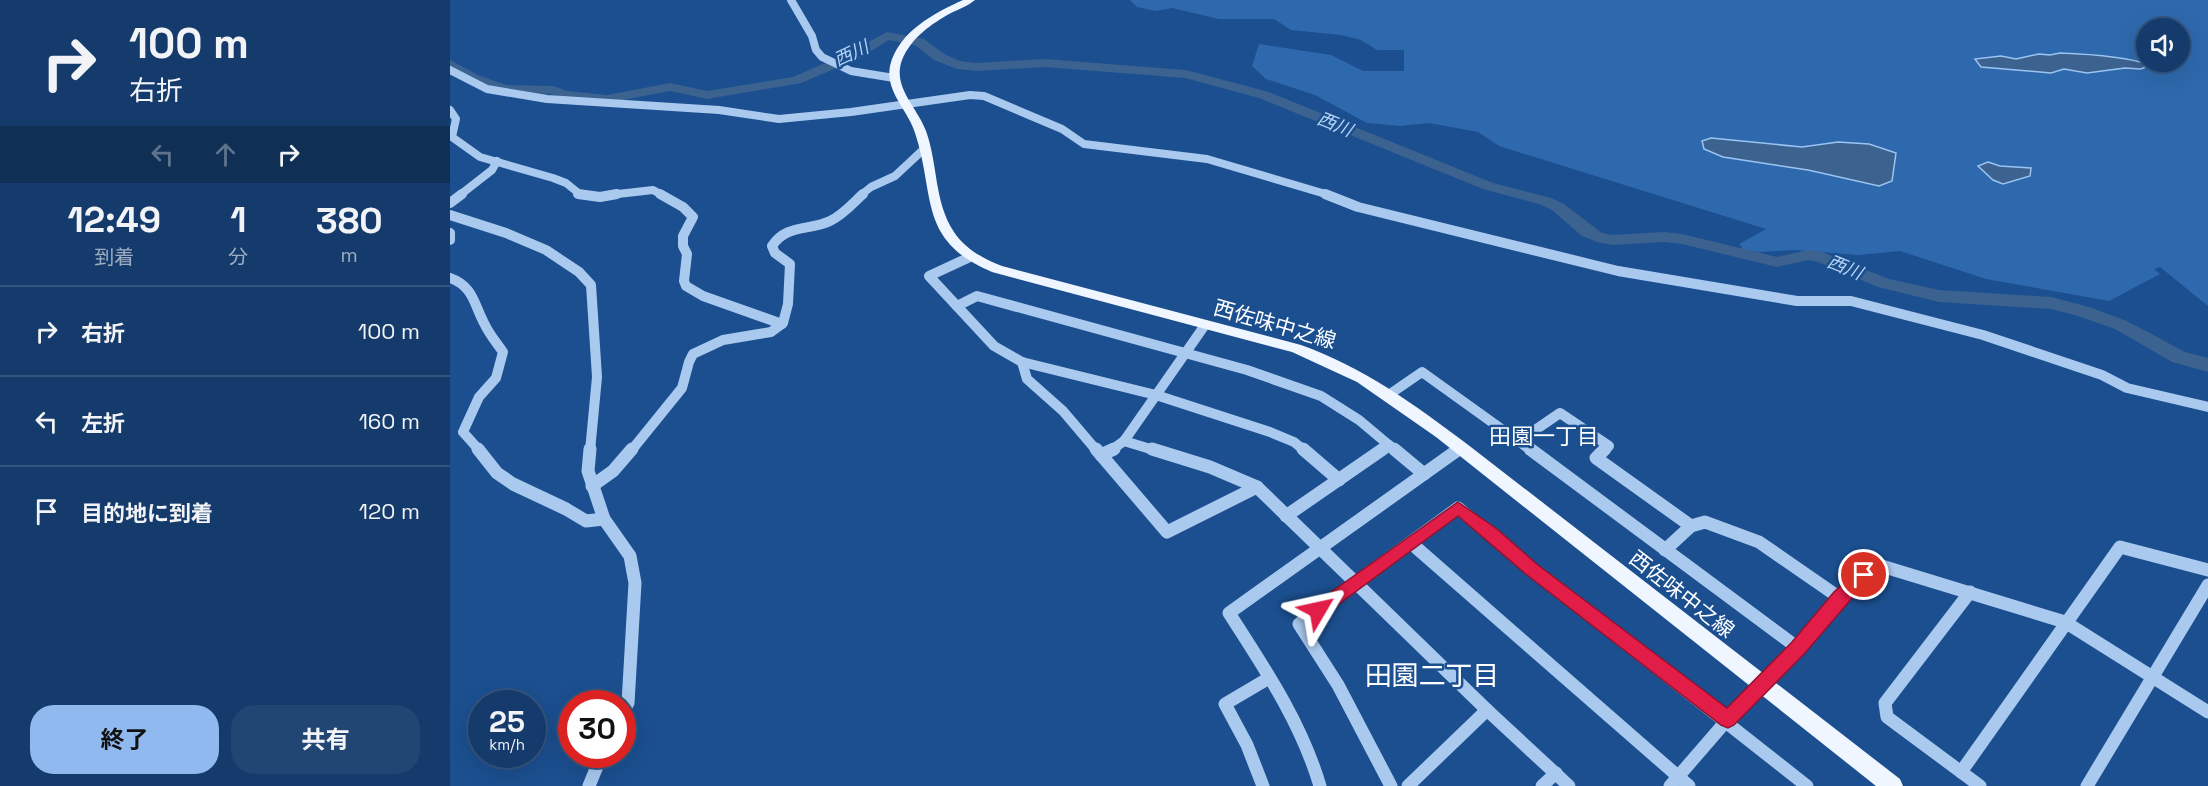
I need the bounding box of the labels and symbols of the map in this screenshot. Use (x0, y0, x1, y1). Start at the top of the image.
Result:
water label: 西川 (830, 34, 874, 71)
water label: 西川 (1314, 107, 1358, 142)
water label: 西川 (1824, 250, 1868, 285)
street label: 西佐味中之線 (1211, 294, 1339, 354)
district label: 田園一丁目 (1489, 422, 1599, 450)
street label: 西佐味中之線 (1624, 545, 1740, 643)
pin (1838, 549, 1889, 600)
position arrow (1286, 578, 1350, 642)
district label: 田園二丁目 (1365, 658, 1500, 693)
speed limit sign: 30 (558, 690, 636, 768)

